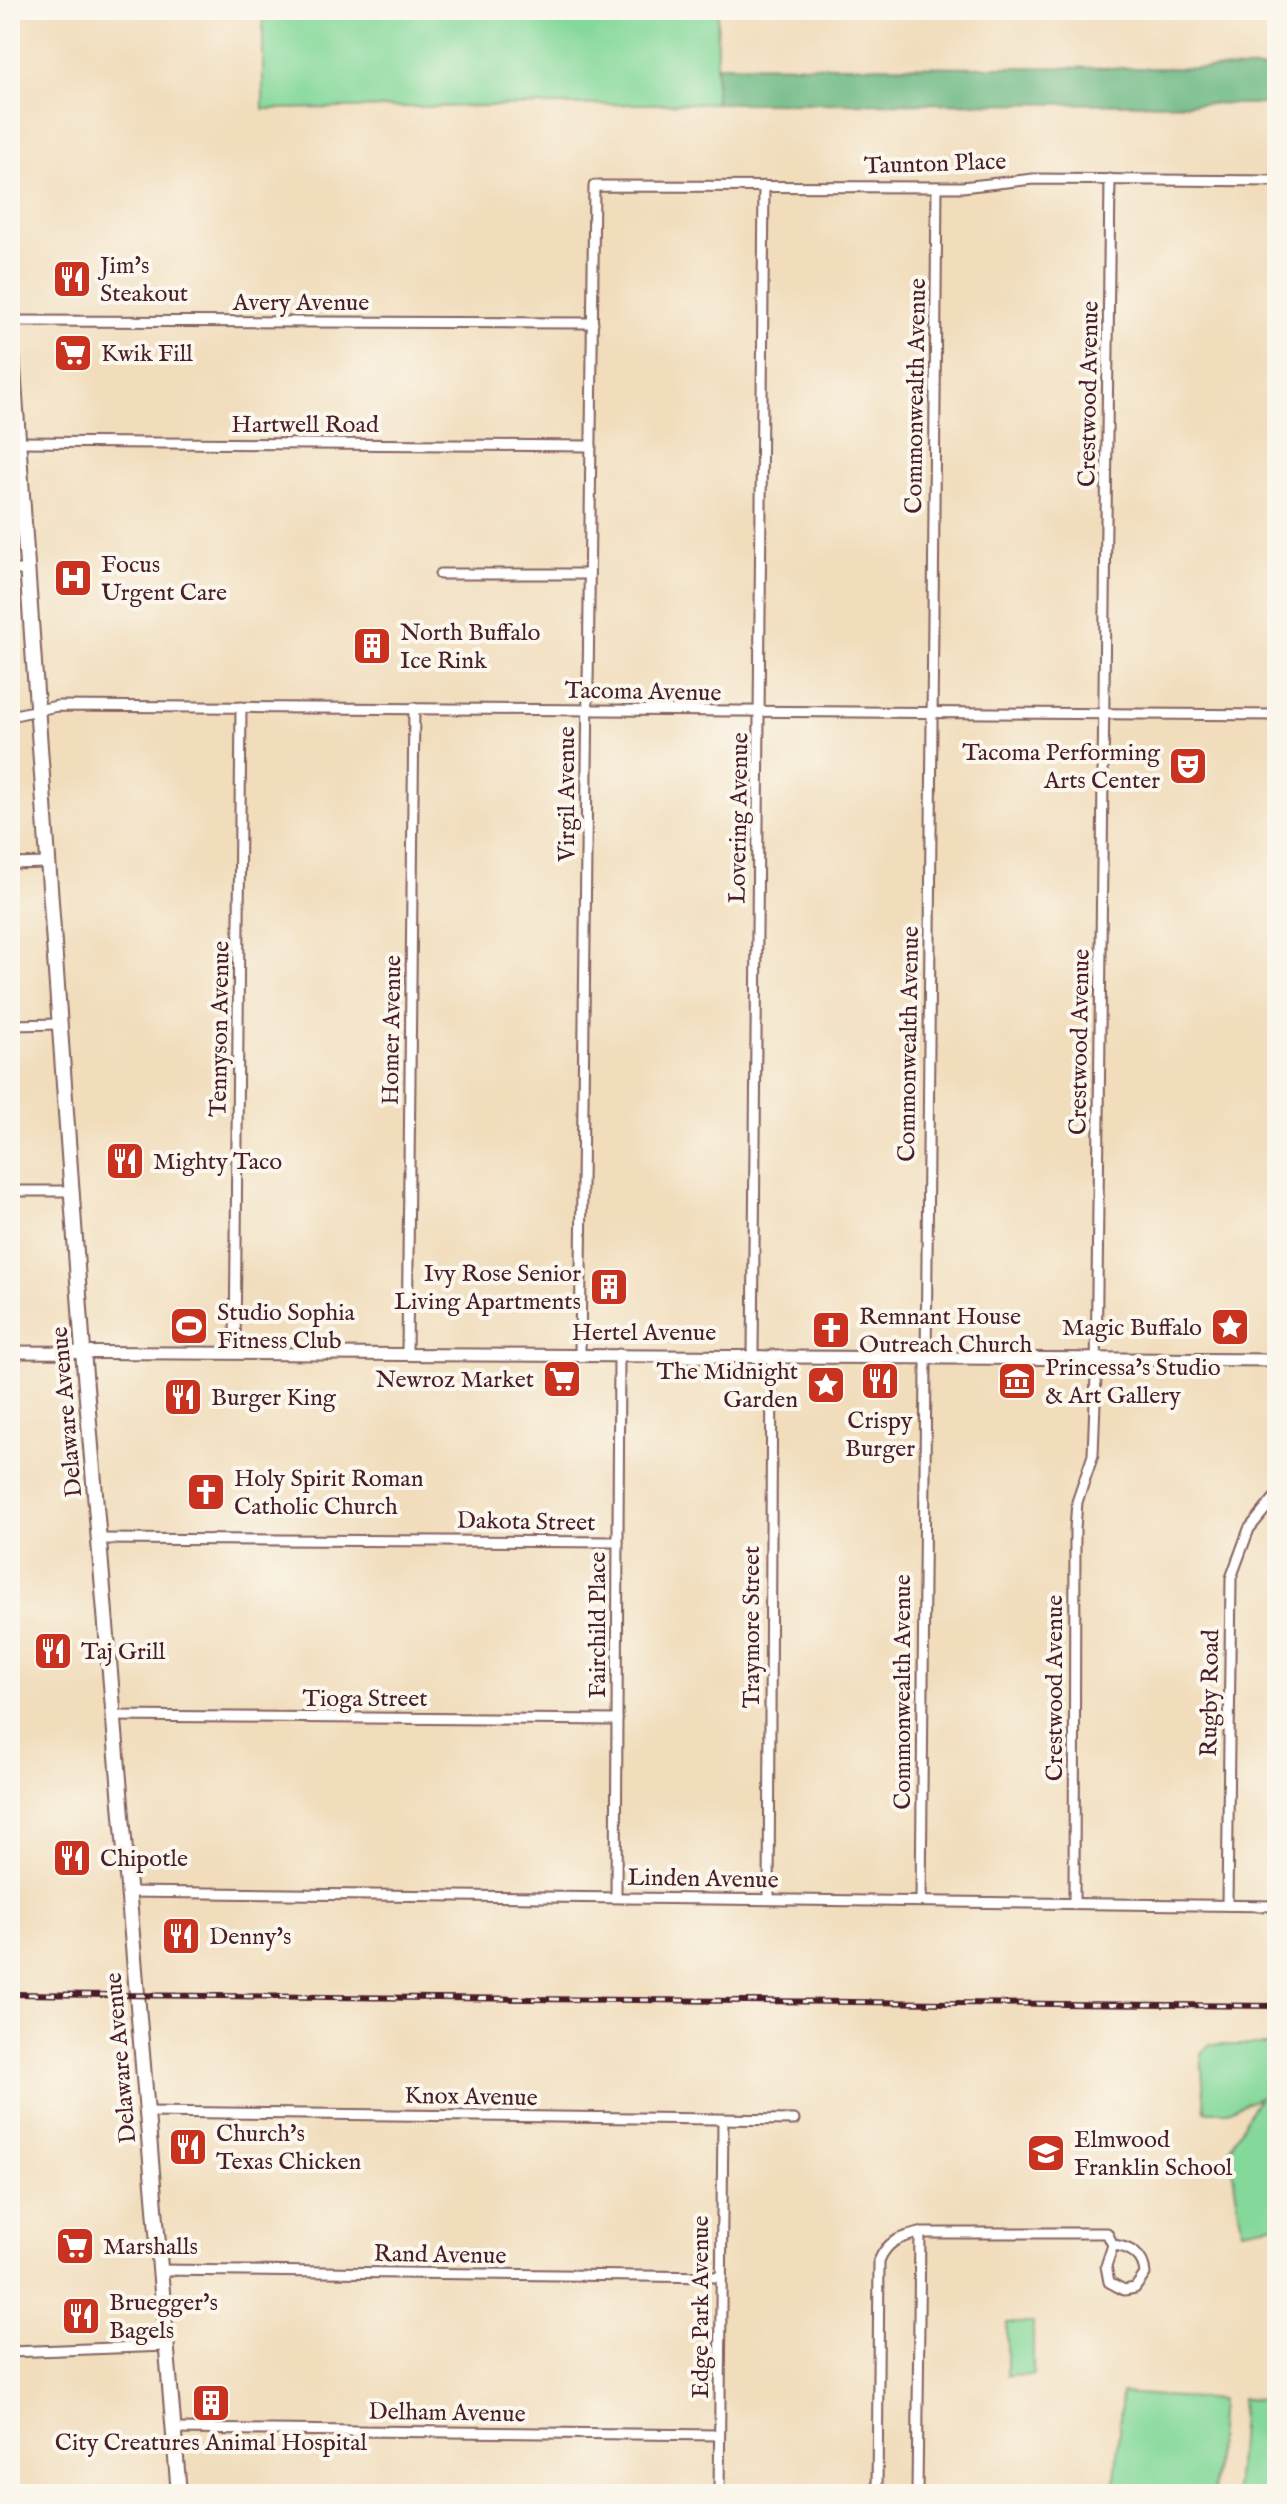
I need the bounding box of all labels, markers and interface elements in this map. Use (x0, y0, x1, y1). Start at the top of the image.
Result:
street label: Taunton Place (863, 147, 1007, 182)
place label: Jim's Steakout (97, 251, 188, 310)
restaurant icon: Jim's Steakout (51, 258, 93, 300)
street label: Commonwealth Avenue (899, 278, 934, 514)
street label: Avery Avenue (232, 288, 369, 319)
street label: Crestwood Avenue (1072, 301, 1107, 487)
supermarket icon: Kwik Fill (52, 332, 94, 374)
place label: Kwik Fill (101, 339, 193, 370)
street label: Hartwell Road (231, 410, 379, 441)
place label: Focus Urgent Care (101, 550, 227, 609)
hospital icon: Focus Urgent Care (52, 557, 94, 599)
place label: North Buffalo Ice Rink (400, 618, 540, 677)
building icon: North Buffalo Ice Rink (351, 625, 393, 667)
street label: Tacoma Avenue (564, 676, 722, 709)
street label: Virgil Avenue (552, 726, 583, 863)
street label: Lovering Avenue (723, 732, 756, 904)
place label: Tacoma Performing Arts Center (962, 738, 1161, 797)
theatre icon: Tacoma Performing Arts Center (1167, 745, 1209, 787)
street label: Commonwealth Avenue (892, 926, 927, 1162)
street label: Tennyson Avenue (203, 941, 238, 1117)
street label: Crestwood Avenue (1063, 949, 1098, 1135)
street label: Homer Avenue (376, 955, 409, 1105)
restaurant icon: Mighty Taco (104, 1140, 146, 1182)
place label: Mighty Taco (153, 1147, 282, 1178)
place label: Ivy Rose Senior Living Apartments (394, 1259, 581, 1318)
building icon: Ivy Rose Senior Living Apartments (588, 1266, 630, 1308)
place label: Studio Sophia Fitness Club (217, 1298, 356, 1357)
place label: Remnant House Outreach Church (859, 1302, 1032, 1361)
sports icon: Studio Sophia Fitness Club (168, 1305, 210, 1347)
place icon: Magic Buffalo (1209, 1306, 1251, 1348)
church icon: Remnant House Outreach Church (810, 1309, 852, 1351)
place label: Magic Buffalo (1062, 1313, 1202, 1344)
street label: Hertel Avenue (572, 1318, 716, 1349)
street label: Delaware Avenue (45, 1325, 90, 1499)
place label: Princessa's Studio & Art Gallery (1045, 1353, 1221, 1412)
place label: The Midnight Garden (657, 1357, 798, 1416)
supermarket icon: Newroz Market (541, 1358, 583, 1400)
restaurant icon: Crispy Burger (859, 1360, 901, 1402)
museum icon: Princessa's Studio & Art Gallery (996, 1360, 1038, 1402)
place icon: The Midnight Garden (805, 1364, 847, 1406)
place label: Newroz Market (375, 1365, 534, 1396)
restaurant icon: Burger King (162, 1376, 204, 1418)
place label: Burger King (211, 1383, 337, 1414)
place label: Crispy Burger (845, 1406, 915, 1465)
place label: Holy Spirit Roman Catholic Church (234, 1464, 424, 1523)
church icon: Holy Spirit Roman Catholic Church (185, 1471, 227, 1513)
street label: Dakota Street (456, 1506, 596, 1539)
street label: Traymore Street (737, 1546, 768, 1708)
street label: Fairchild Place (583, 1552, 614, 1698)
street label: Commonwealth Avenue (888, 1574, 919, 1810)
street label: Crestwood Avenue (1040, 1595, 1071, 1781)
street label: Rugby Road (1194, 1629, 1227, 1757)
restaurant icon: Taj Grill (32, 1630, 74, 1672)
place label: Taj Grill (81, 1637, 166, 1668)
street label: Tioga Street (303, 1684, 427, 1715)
restaurant icon: Chipotle (51, 1837, 93, 1879)
place label: Chipotle (100, 1844, 188, 1875)
street label: Linden Avenue (627, 1863, 779, 1896)
restaurant icon: Denny's (160, 1915, 202, 1957)
place label: Denny's (209, 1922, 291, 1953)
street label: Delaware Avenue (99, 1971, 144, 2145)
street label: Knox Avenue (404, 2081, 538, 2114)
place label: Church's Texas Chicken (216, 2119, 361, 2178)
place label: Elmwood Franklin School (1074, 2125, 1233, 2184)
restaurant icon: Church's Texas Chicken (167, 2126, 209, 2168)
school or university icon: Elmwood Franklin School (1025, 2132, 1067, 2174)
street label: Edge Park Avenue (686, 2216, 717, 2398)
supermarket icon: Marshalls (54, 2225, 96, 2267)
place label: Marshalls (103, 2232, 198, 2263)
street label: Rand Avenue (373, 2239, 507, 2272)
place label: Bruegger's Bagels (109, 2288, 218, 2347)
restaurant icon: Bruegger's Bagels (60, 2295, 102, 2337)
building icon: City Creatures Animal Hospital (190, 2382, 232, 2424)
street label: Delham Avenue (368, 2397, 526, 2430)
place label: City Creatures Animal Hospital (55, 2428, 368, 2459)

